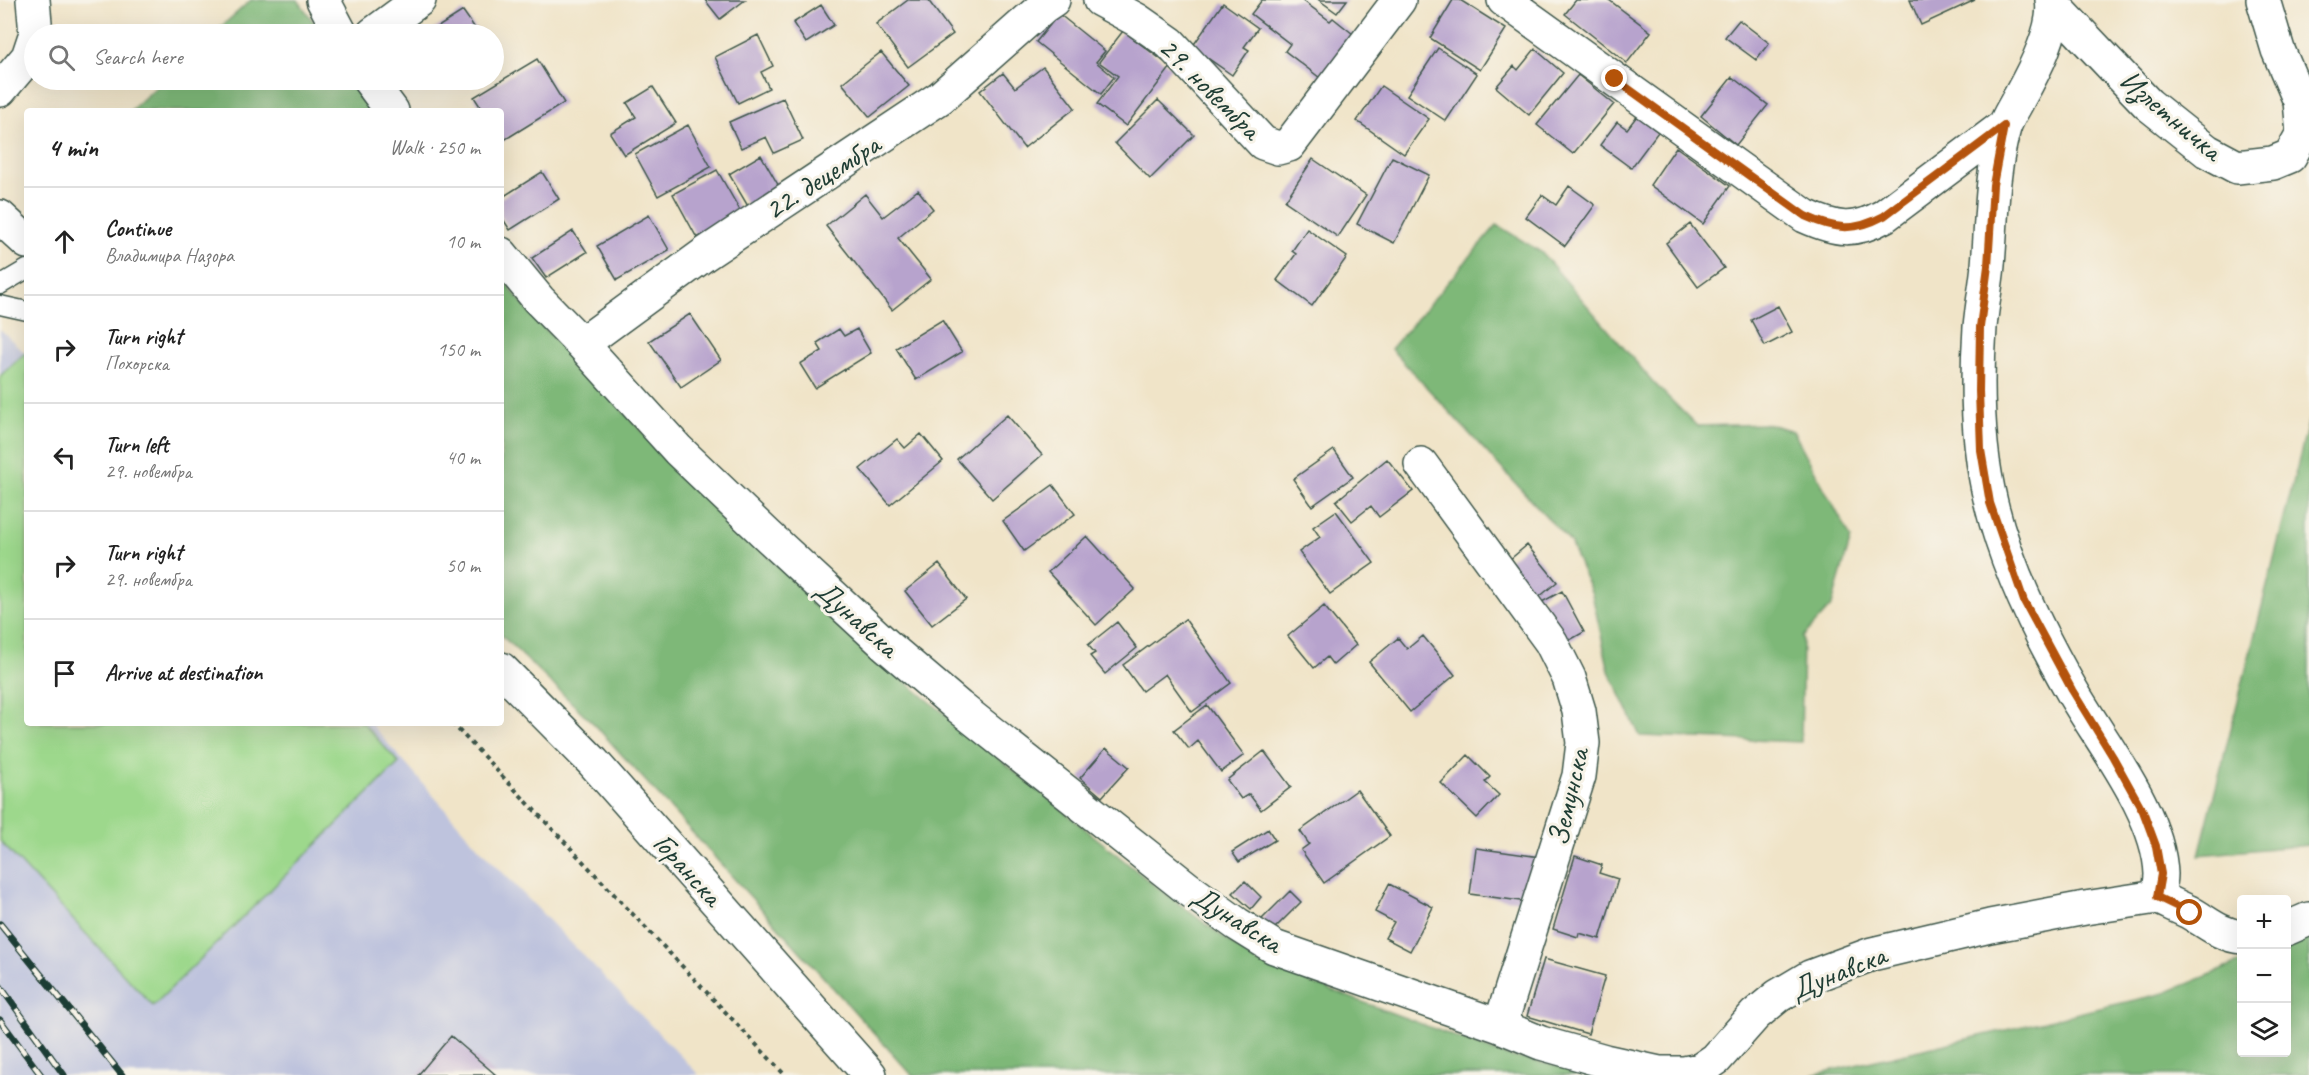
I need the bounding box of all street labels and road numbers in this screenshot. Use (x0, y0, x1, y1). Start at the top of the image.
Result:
street label: 29. новембра (1151, 29, 1271, 149)
street label: Излетничка (2112, 61, 2232, 171)
street label: 22. децембра (757, 124, 889, 228)
street label: Дунавска (807, 571, 909, 667)
street label: Земунска (1538, 742, 1598, 849)
street label: Горанска (645, 824, 733, 916)
street label: Дунавска (1185, 877, 1292, 963)
street label: Дунавска (1785, 935, 1894, 1008)

